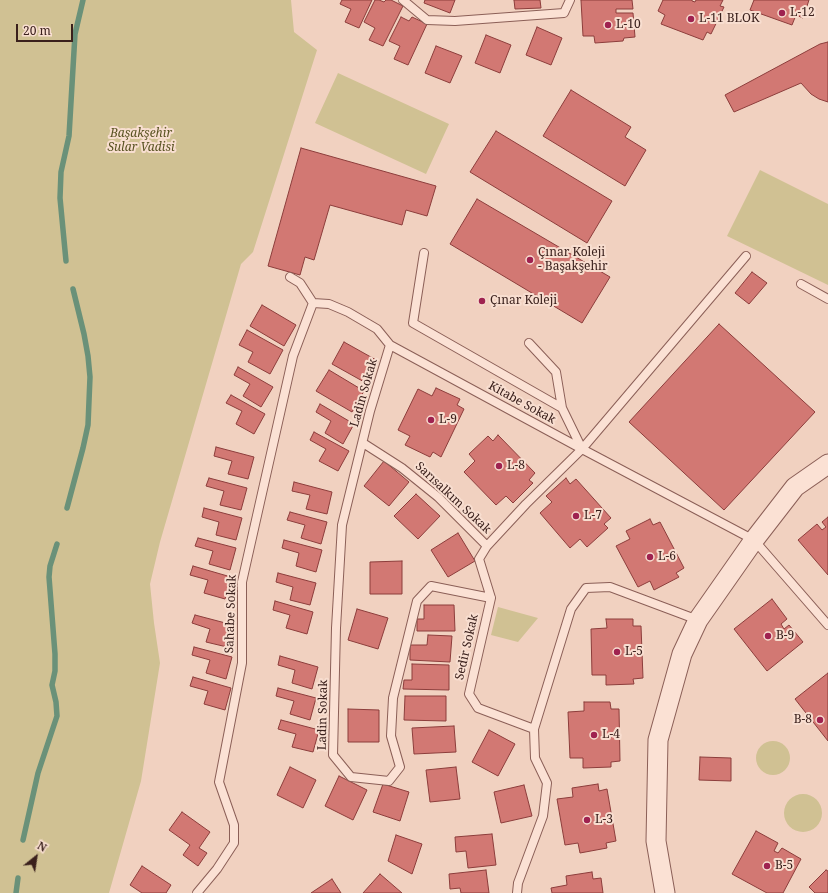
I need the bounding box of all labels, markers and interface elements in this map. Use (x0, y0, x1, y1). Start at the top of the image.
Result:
place label: L-12 (790, 6, 815, 20)
marker: L-12 (777, 8, 787, 18)
place label: L-11 BLOK (699, 12, 759, 26)
marker: L-11 BLOK (686, 14, 696, 24)
scale bar (18, 16, 75, 42)
place label: L-10 (616, 18, 641, 32)
marker: L-10 (603, 20, 613, 30)
text: 20 m (23, 22, 51, 39)
park label: Başakşehir Sular Vadisi (107, 127, 175, 155)
place label: Çınar Koleji - Başakşehir (538, 246, 608, 274)
marker: Çınar Koleji - Başakşehir (525, 255, 535, 265)
place label: Çınar Koleji (490, 294, 557, 308)
marker: Çınar Koleji (477, 296, 487, 306)
street label: Ladin Sokak (347, 357, 381, 429)
street label: Kitabe Sokak (486, 379, 558, 427)
place label: L-9 (439, 413, 457, 427)
marker: L-9 (426, 415, 436, 425)
street label: Sarısalkım Sokak (412, 459, 494, 537)
place label: L-8 (507, 459, 525, 473)
marker: L-8 (494, 461, 504, 471)
place label: L-7 (584, 509, 602, 523)
marker: L-7 (571, 511, 581, 521)
place label: L-6 (658, 550, 676, 564)
marker: L-6 (645, 552, 655, 562)
street label: Sahabe Sokak (222, 574, 240, 654)
street label: Sedir Sokak (452, 613, 482, 681)
place label: B-9 (776, 629, 794, 643)
marker: B-9 (763, 631, 773, 641)
place label: L-5 (625, 645, 643, 659)
marker: L-5 (612, 647, 622, 657)
street label: Ladin Sokak (315, 680, 331, 750)
place label: B-8 (794, 713, 812, 727)
marker: B-8 (815, 715, 825, 725)
place label: L-4 (602, 728, 620, 742)
marker: L-4 (589, 730, 599, 740)
place label: L-3 (595, 813, 613, 827)
marker: L-3 (582, 815, 592, 825)
north arrow (16, 837, 56, 877)
text: N (35, 838, 50, 855)
place label: B-5 (775, 859, 793, 873)
marker: B-5 (762, 861, 772, 871)

